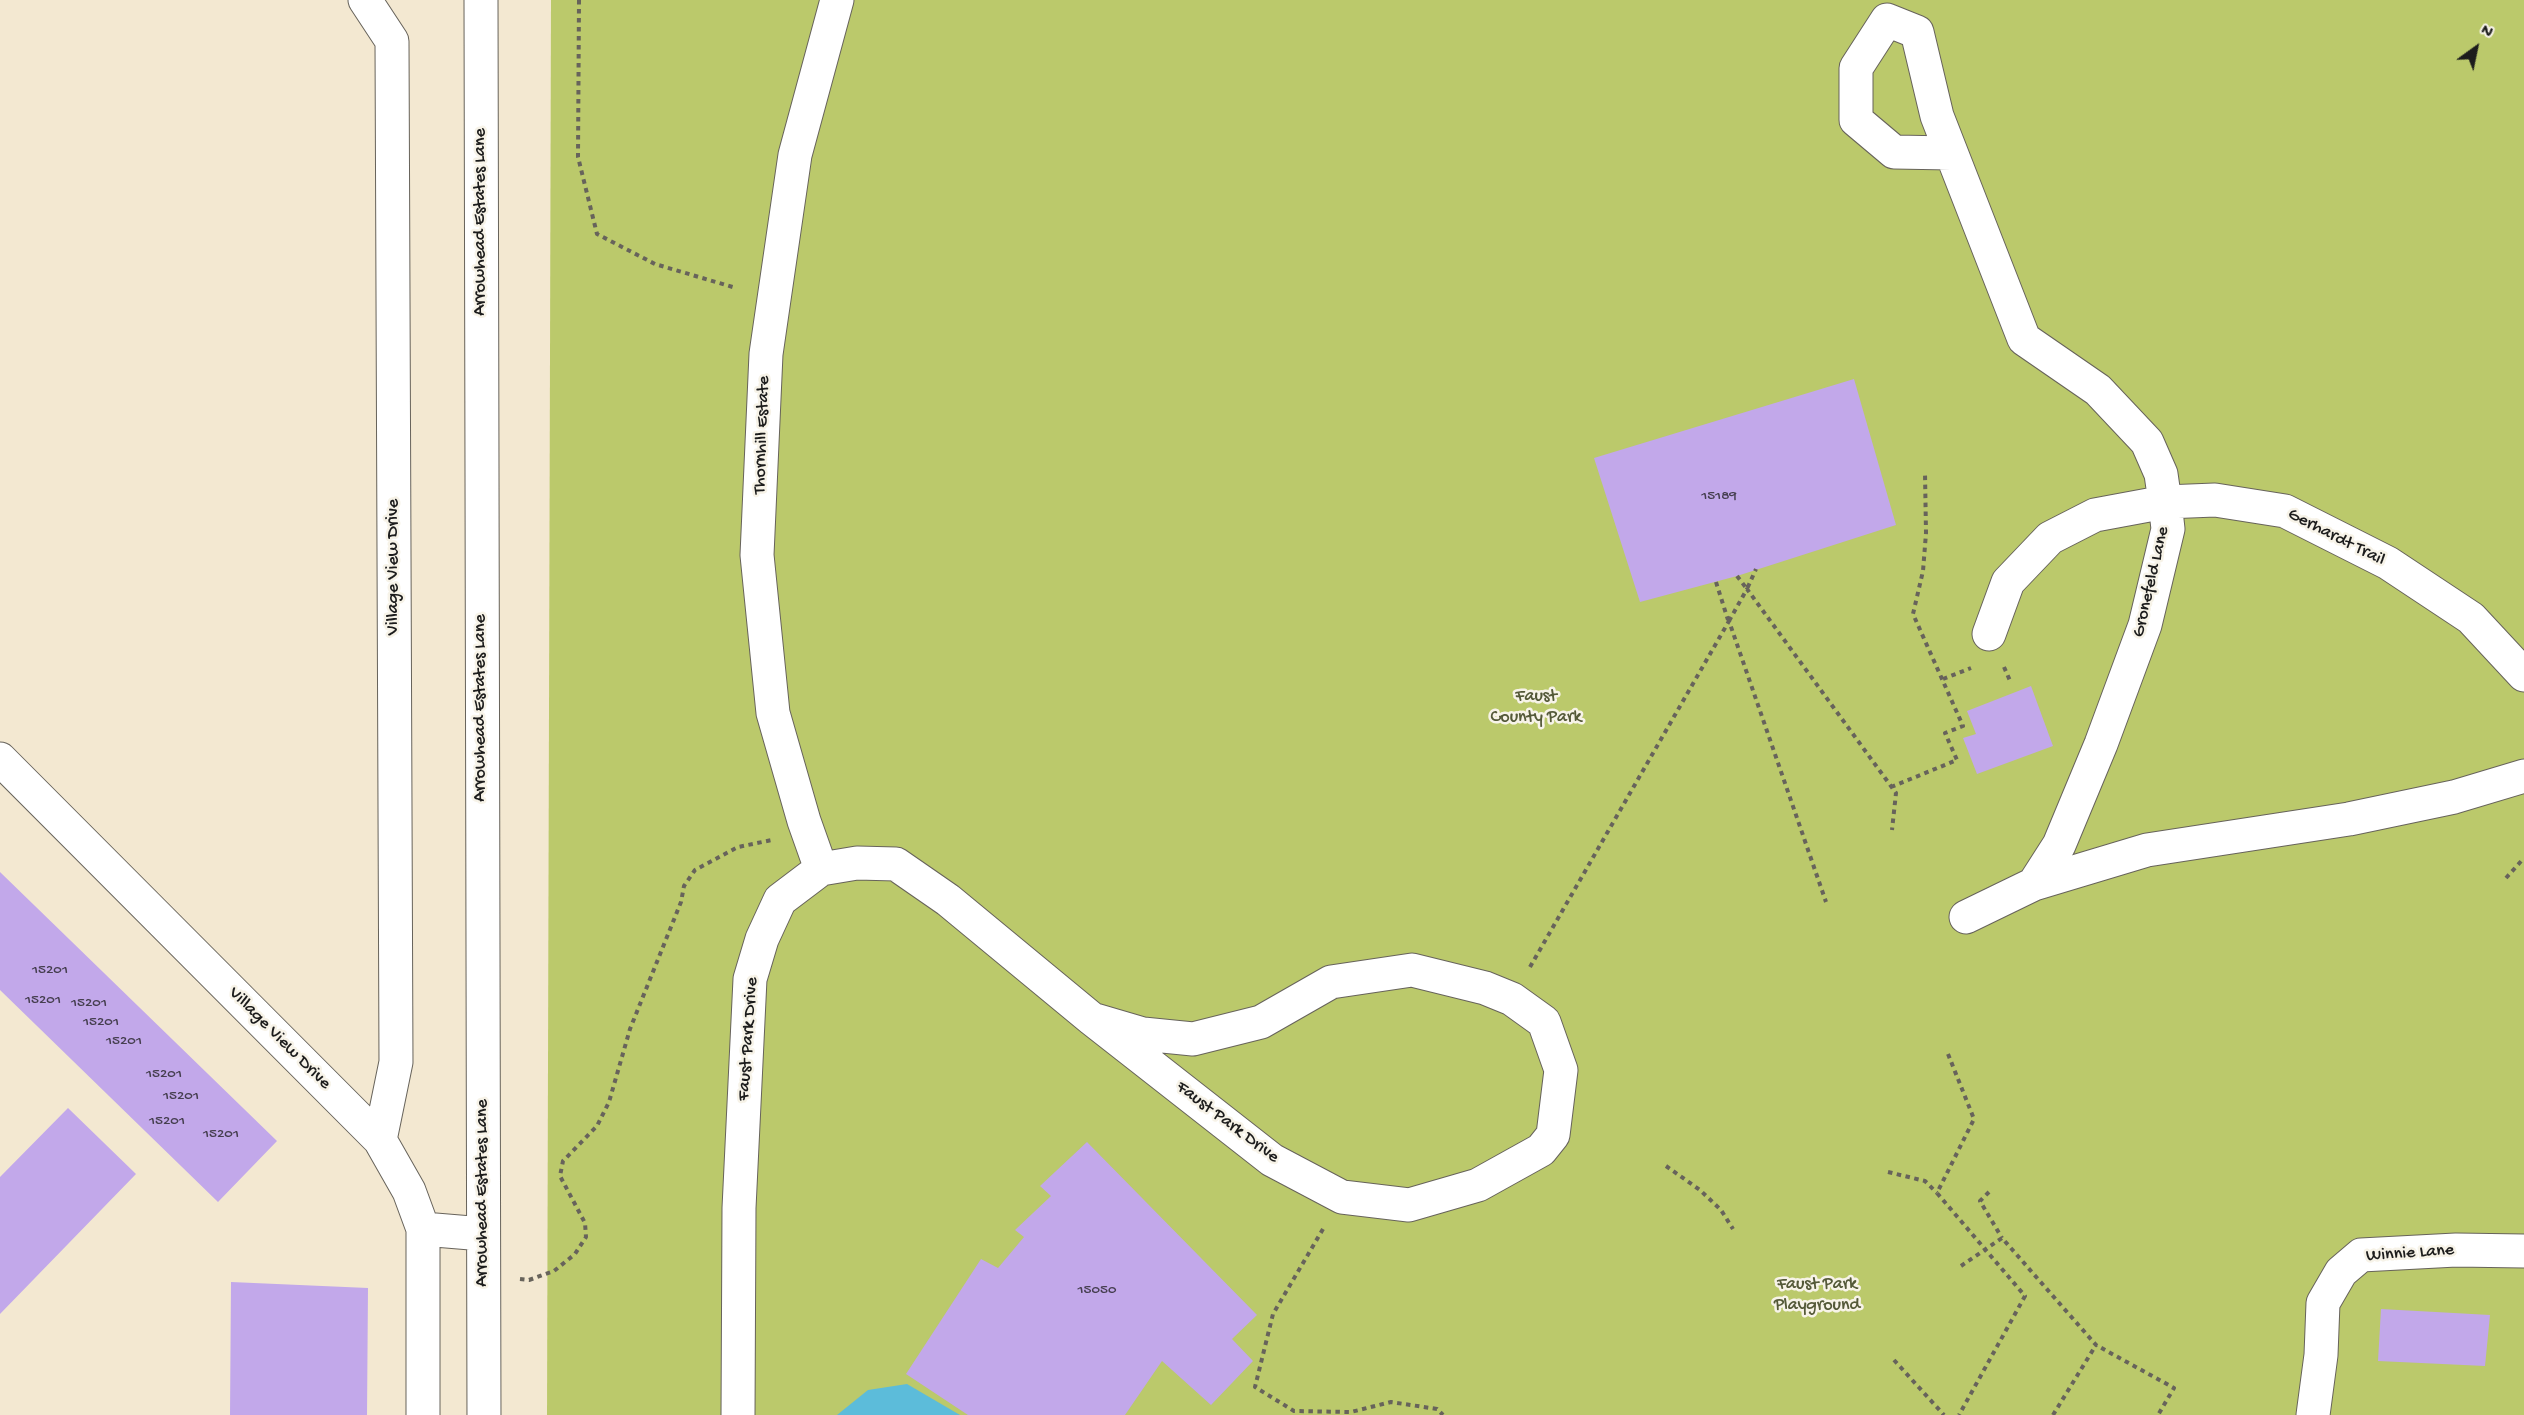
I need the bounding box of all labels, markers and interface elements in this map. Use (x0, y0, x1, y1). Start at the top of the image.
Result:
north arrow (2446, 18, 2506, 78)
text: N (2477, 22, 2496, 43)
street label: Arrowhead Estates Lane (470, 128, 492, 316)
street label: Thornhill Estate (750, 375, 776, 495)
house number: 15189 (1701, 488, 1737, 506)
street label: Village View Drive (383, 499, 405, 635)
street label: Gerhardt Trail (2284, 504, 2388, 572)
street label: Gronefeld Lane (2129, 525, 2175, 639)
street label: Arrowhead Estates Lane (470, 614, 492, 802)
park label: Faust County Park (1491, 686, 1581, 728)
house number: 15201 (32, 962, 68, 980)
street label: Faust Park Drive (734, 977, 764, 1101)
street label: Village View Drive (223, 983, 335, 1095)
house number: 15201 (25, 992, 61, 1010)
house number: 15201 (71, 995, 107, 1013)
house number: 15201 (83, 1014, 119, 1032)
house number: 15201 (106, 1033, 142, 1051)
house number: 15201 (146, 1066, 182, 1084)
street label: Faust Park Drive (1171, 1077, 1283, 1169)
house number: 15201 (163, 1088, 199, 1106)
street label: Arrowhead Estates Lane (472, 1099, 494, 1287)
house number: 15201 (149, 1113, 185, 1131)
house number: 15201 (203, 1126, 239, 1144)
street label: Winnie Lane (2365, 1240, 2455, 1268)
park label: Faust Park Playground (1774, 1274, 1860, 1316)
house number: 15050 (1078, 1282, 1116, 1300)

